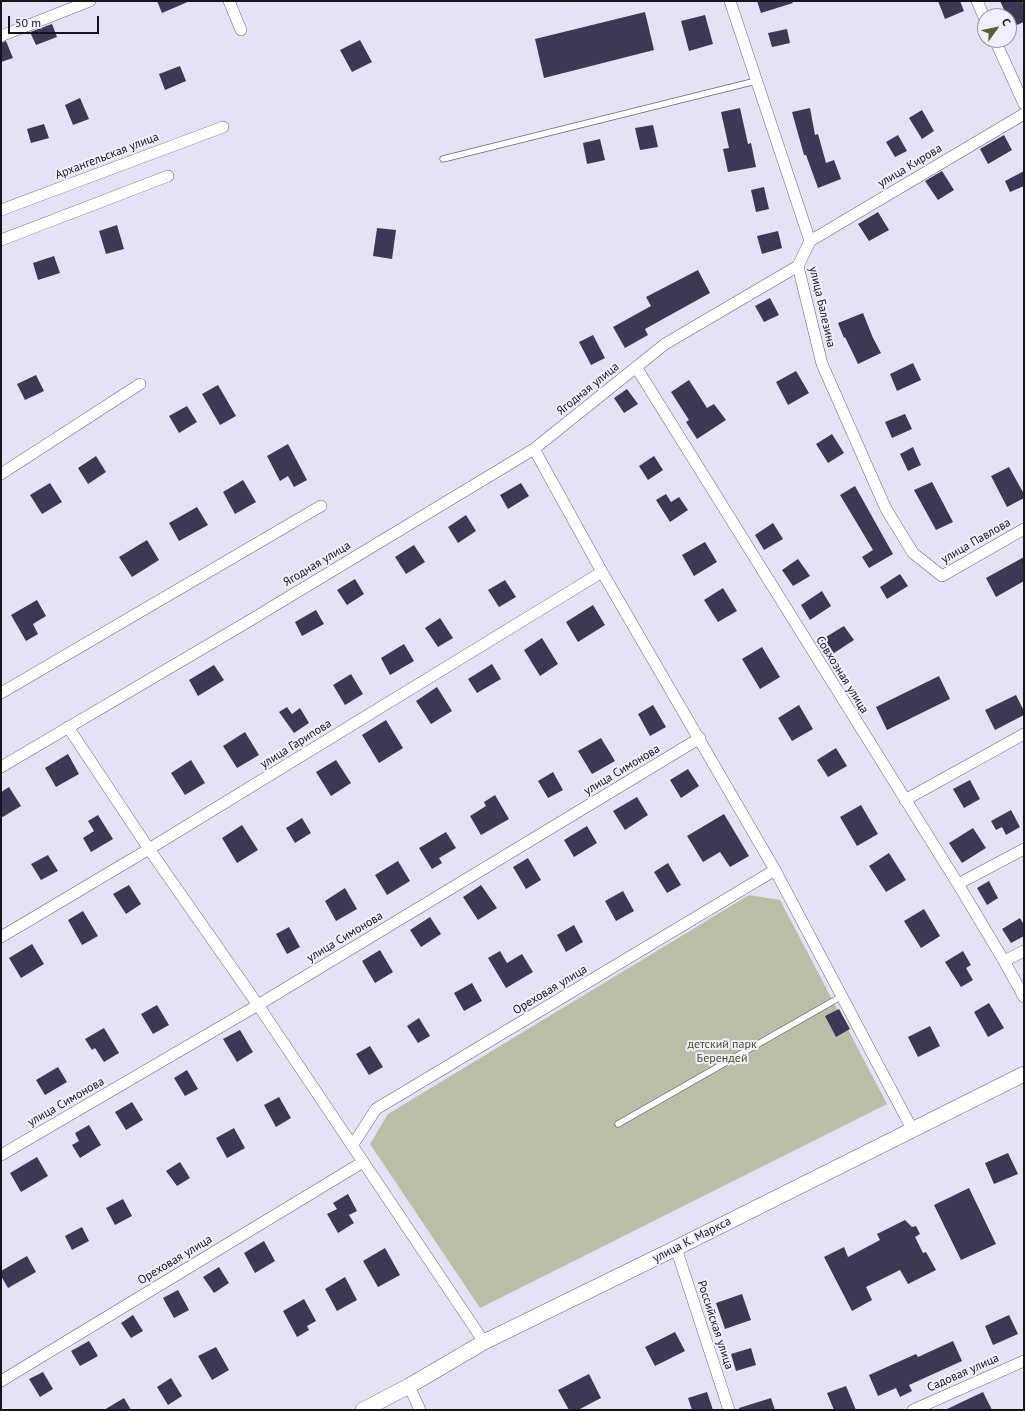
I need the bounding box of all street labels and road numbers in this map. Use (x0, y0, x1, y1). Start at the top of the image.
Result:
street label: Архангельская улица (53, 130, 161, 182)
street label: улица Кирова (875, 141, 945, 191)
street label: улица Балезина (806, 265, 838, 349)
street label: Ягодная улица (554, 360, 622, 418)
street label: улица Павлова (939, 515, 1013, 567)
street label: Ягодная улица (281, 538, 353, 590)
street label: Совхозная улица (812, 634, 872, 716)
street label: улица Гарипова (258, 716, 334, 772)
street label: улица Симонова (581, 742, 663, 798)
street label: улица Симонова (304, 909, 386, 965)
street label: Ореховая улица (510, 962, 590, 1018)
street label: улица Симонова (25, 1074, 107, 1130)
street label: улица К. Маркса (651, 1214, 733, 1266)
street label: Ореховая улица (135, 1232, 215, 1288)
street label: Российская улица (694, 1279, 736, 1371)
street label: Садовая улица (925, 1351, 1001, 1395)

